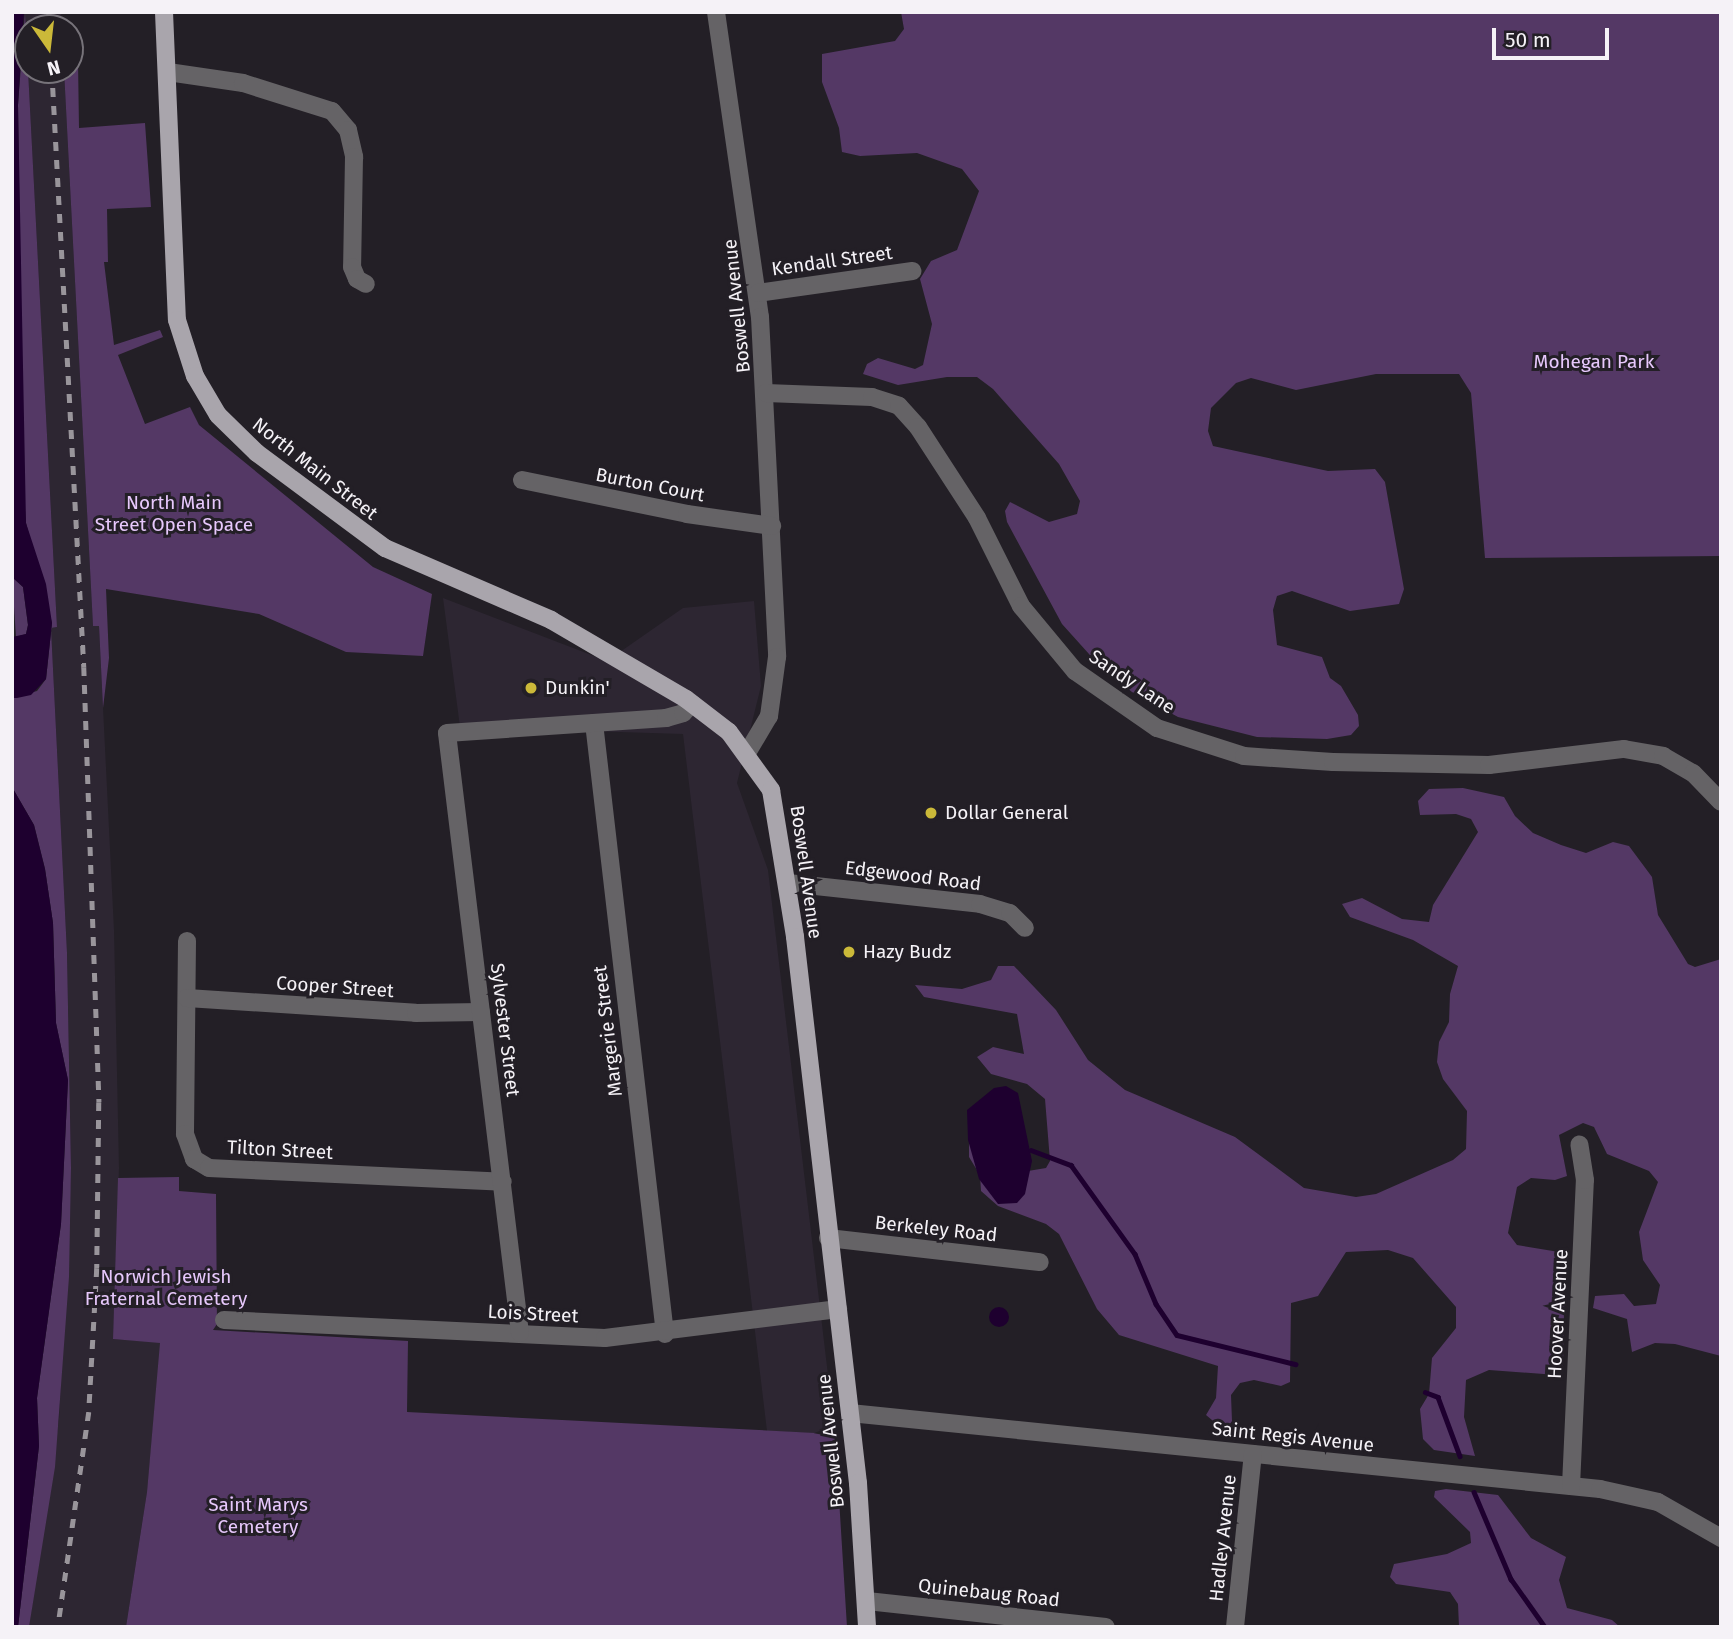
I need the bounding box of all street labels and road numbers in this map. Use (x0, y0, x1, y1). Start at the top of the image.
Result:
street label: Boswell Avenue (719, 238, 755, 374)
street label: Kendall Street (770, 241, 894, 281)
street label: North Main Street (248, 413, 382, 525)
street label: Burton Court (594, 463, 706, 507)
street label: Sandy Lane (1085, 645, 1179, 719)
street label: Boswell Avenue (785, 804, 827, 940)
street label: Edgewood Road (844, 856, 982, 896)
street label: Sylvester Street (486, 962, 524, 1098)
street label: Margerie Street (589, 964, 627, 1098)
street label: Cooper Street (275, 972, 395, 1002)
street label: Tilton Street (226, 1136, 334, 1164)
street label: Berkeley Road (874, 1211, 998, 1247)
street label: Hoover Avenue (1543, 1248, 1573, 1380)
street label: Lois Street (487, 1300, 579, 1328)
street label: Boswell Avenue (813, 1373, 849, 1509)
street label: Saint Regis Avenue (1211, 1417, 1375, 1457)
street label: Hadley Avenue (1205, 1473, 1241, 1603)
street label: Quinebaug Road (917, 1574, 1061, 1612)

